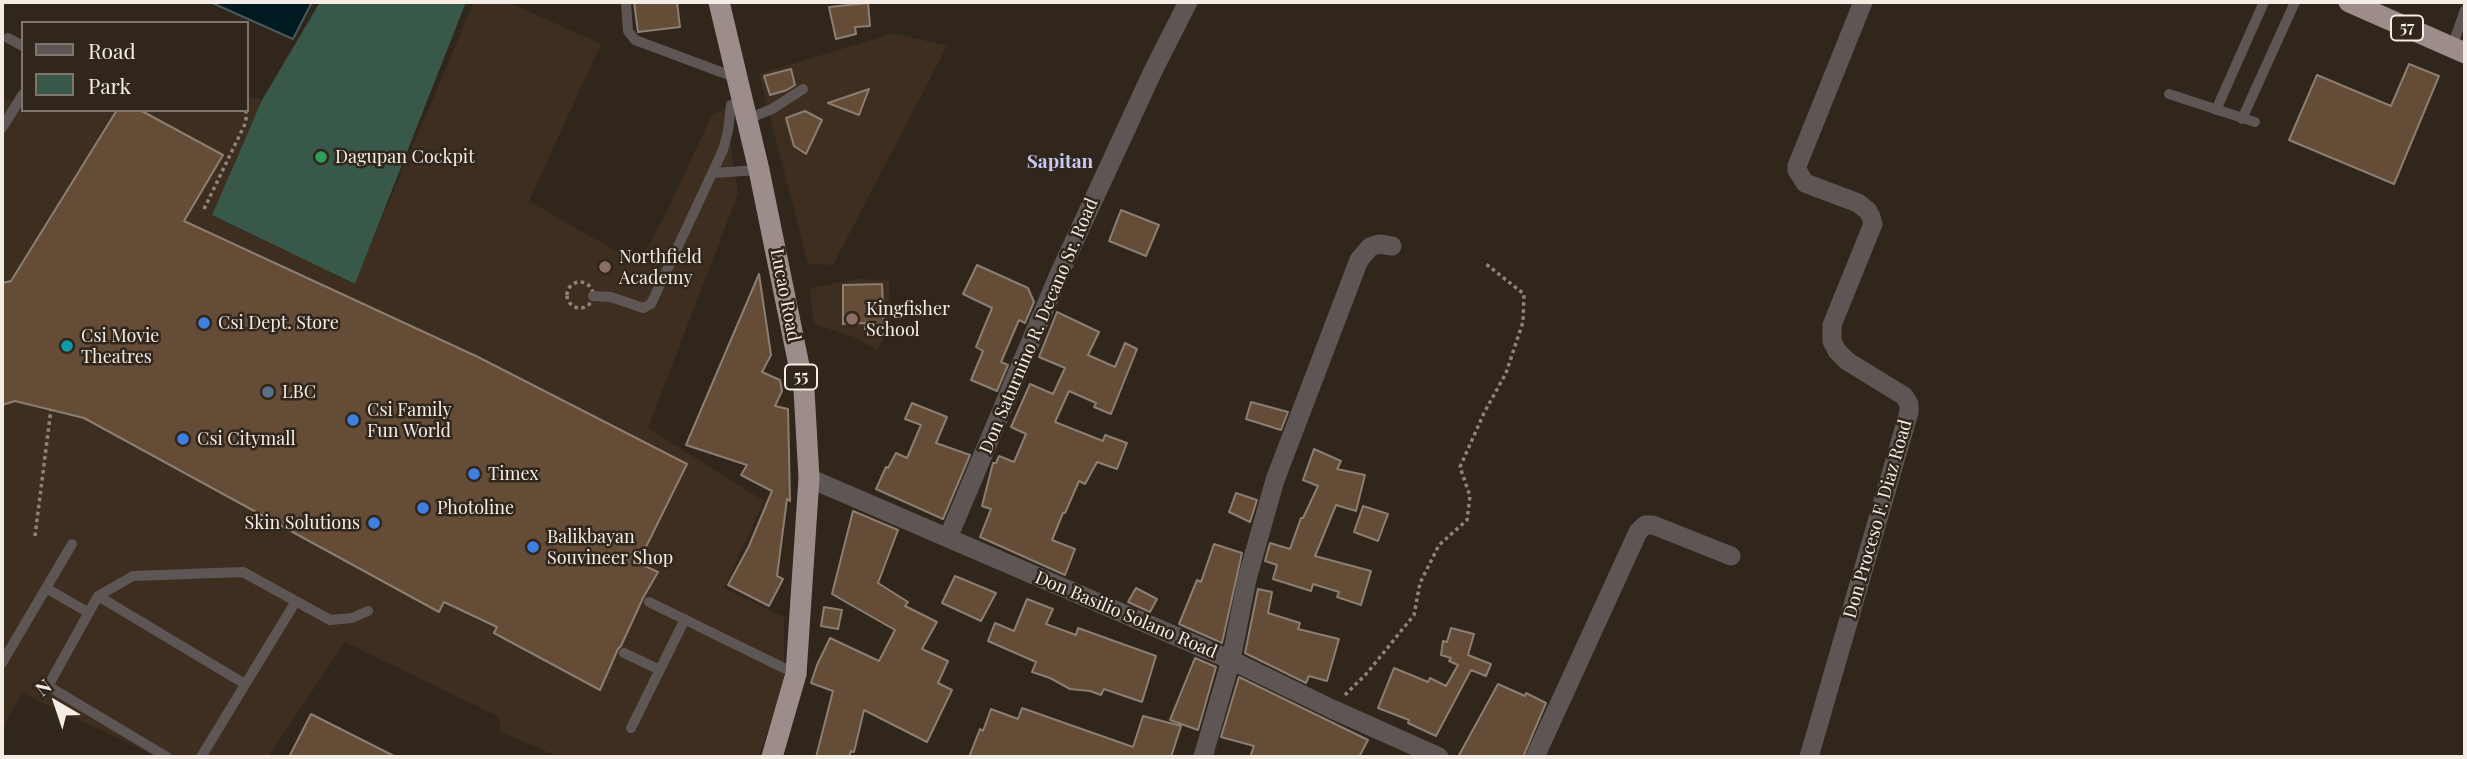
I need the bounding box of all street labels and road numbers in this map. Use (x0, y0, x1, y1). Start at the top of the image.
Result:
road number: 57 (2391, 16, 2423, 40)
street label: Don Saturnino R. Decano Sr. Road (975, 195, 1103, 457)
street label: Lucao Road (765, 247, 805, 343)
road number: 55 (785, 364, 817, 390)
street label: Don Proceso F. Diaz Road (1839, 417, 1917, 621)
street label: Don Basilio Solano Road (1032, 567, 1220, 663)

